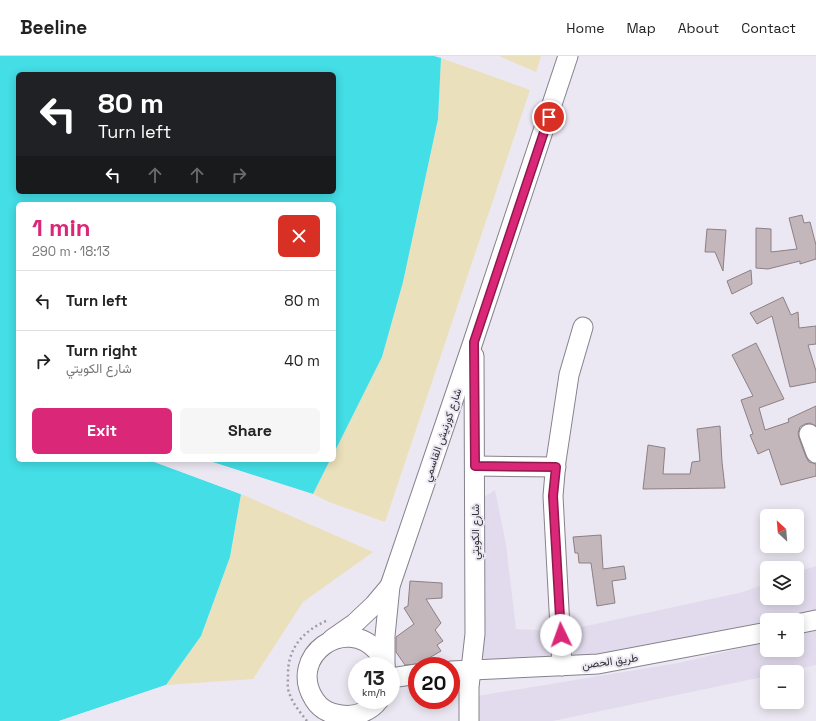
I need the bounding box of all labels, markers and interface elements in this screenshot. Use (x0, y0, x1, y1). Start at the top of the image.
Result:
text: Beeline (20, 15, 87, 40)
text: Home (566, 19, 604, 37)
text: Map (626, 19, 656, 37)
text: About (678, 19, 719, 37)
text: Contact (741, 19, 796, 37)
text: 80 m (98, 85, 164, 121)
icon: left (32, 88, 84, 140)
pin (532, 100, 566, 134)
icon: arrive (538, 106, 560, 128)
text: Turn left (98, 120, 171, 143)
icon: left (102, 164, 124, 186)
icon: ahead (144, 164, 166, 186)
icon: ahead (186, 164, 208, 186)
icon: right (228, 164, 250, 186)
text: 1 min (32, 212, 91, 243)
button: close (278, 215, 320, 257)
text: 290 m · 18:13 (32, 243, 110, 260)
icon: left (32, 290, 54, 312)
text: Turn left (66, 291, 128, 310)
text: 80 m (284, 291, 320, 310)
text: Turn right (66, 341, 137, 360)
icon: right (32, 350, 54, 372)
text: 40 m (284, 351, 320, 370)
text: شارع الكويتي (66, 360, 132, 377)
street label: شارع كورنيش القاسمي (419, 386, 467, 484)
button: Exit (32, 408, 172, 454)
button: Share (180, 408, 320, 454)
street label: شارع الكويتي (468, 504, 485, 560)
north arrow (760, 509, 804, 553)
map controls (760, 509, 804, 709)
button: layers (760, 561, 804, 605)
button: + (760, 613, 804, 657)
position arrow (540, 614, 582, 656)
street label: طريق الحصن (581, 650, 639, 672)
speed limit sign: 20 (408, 657, 460, 709)
text: 13 (363, 665, 385, 691)
button: − (760, 665, 804, 709)
text: km/h (362, 686, 386, 699)

